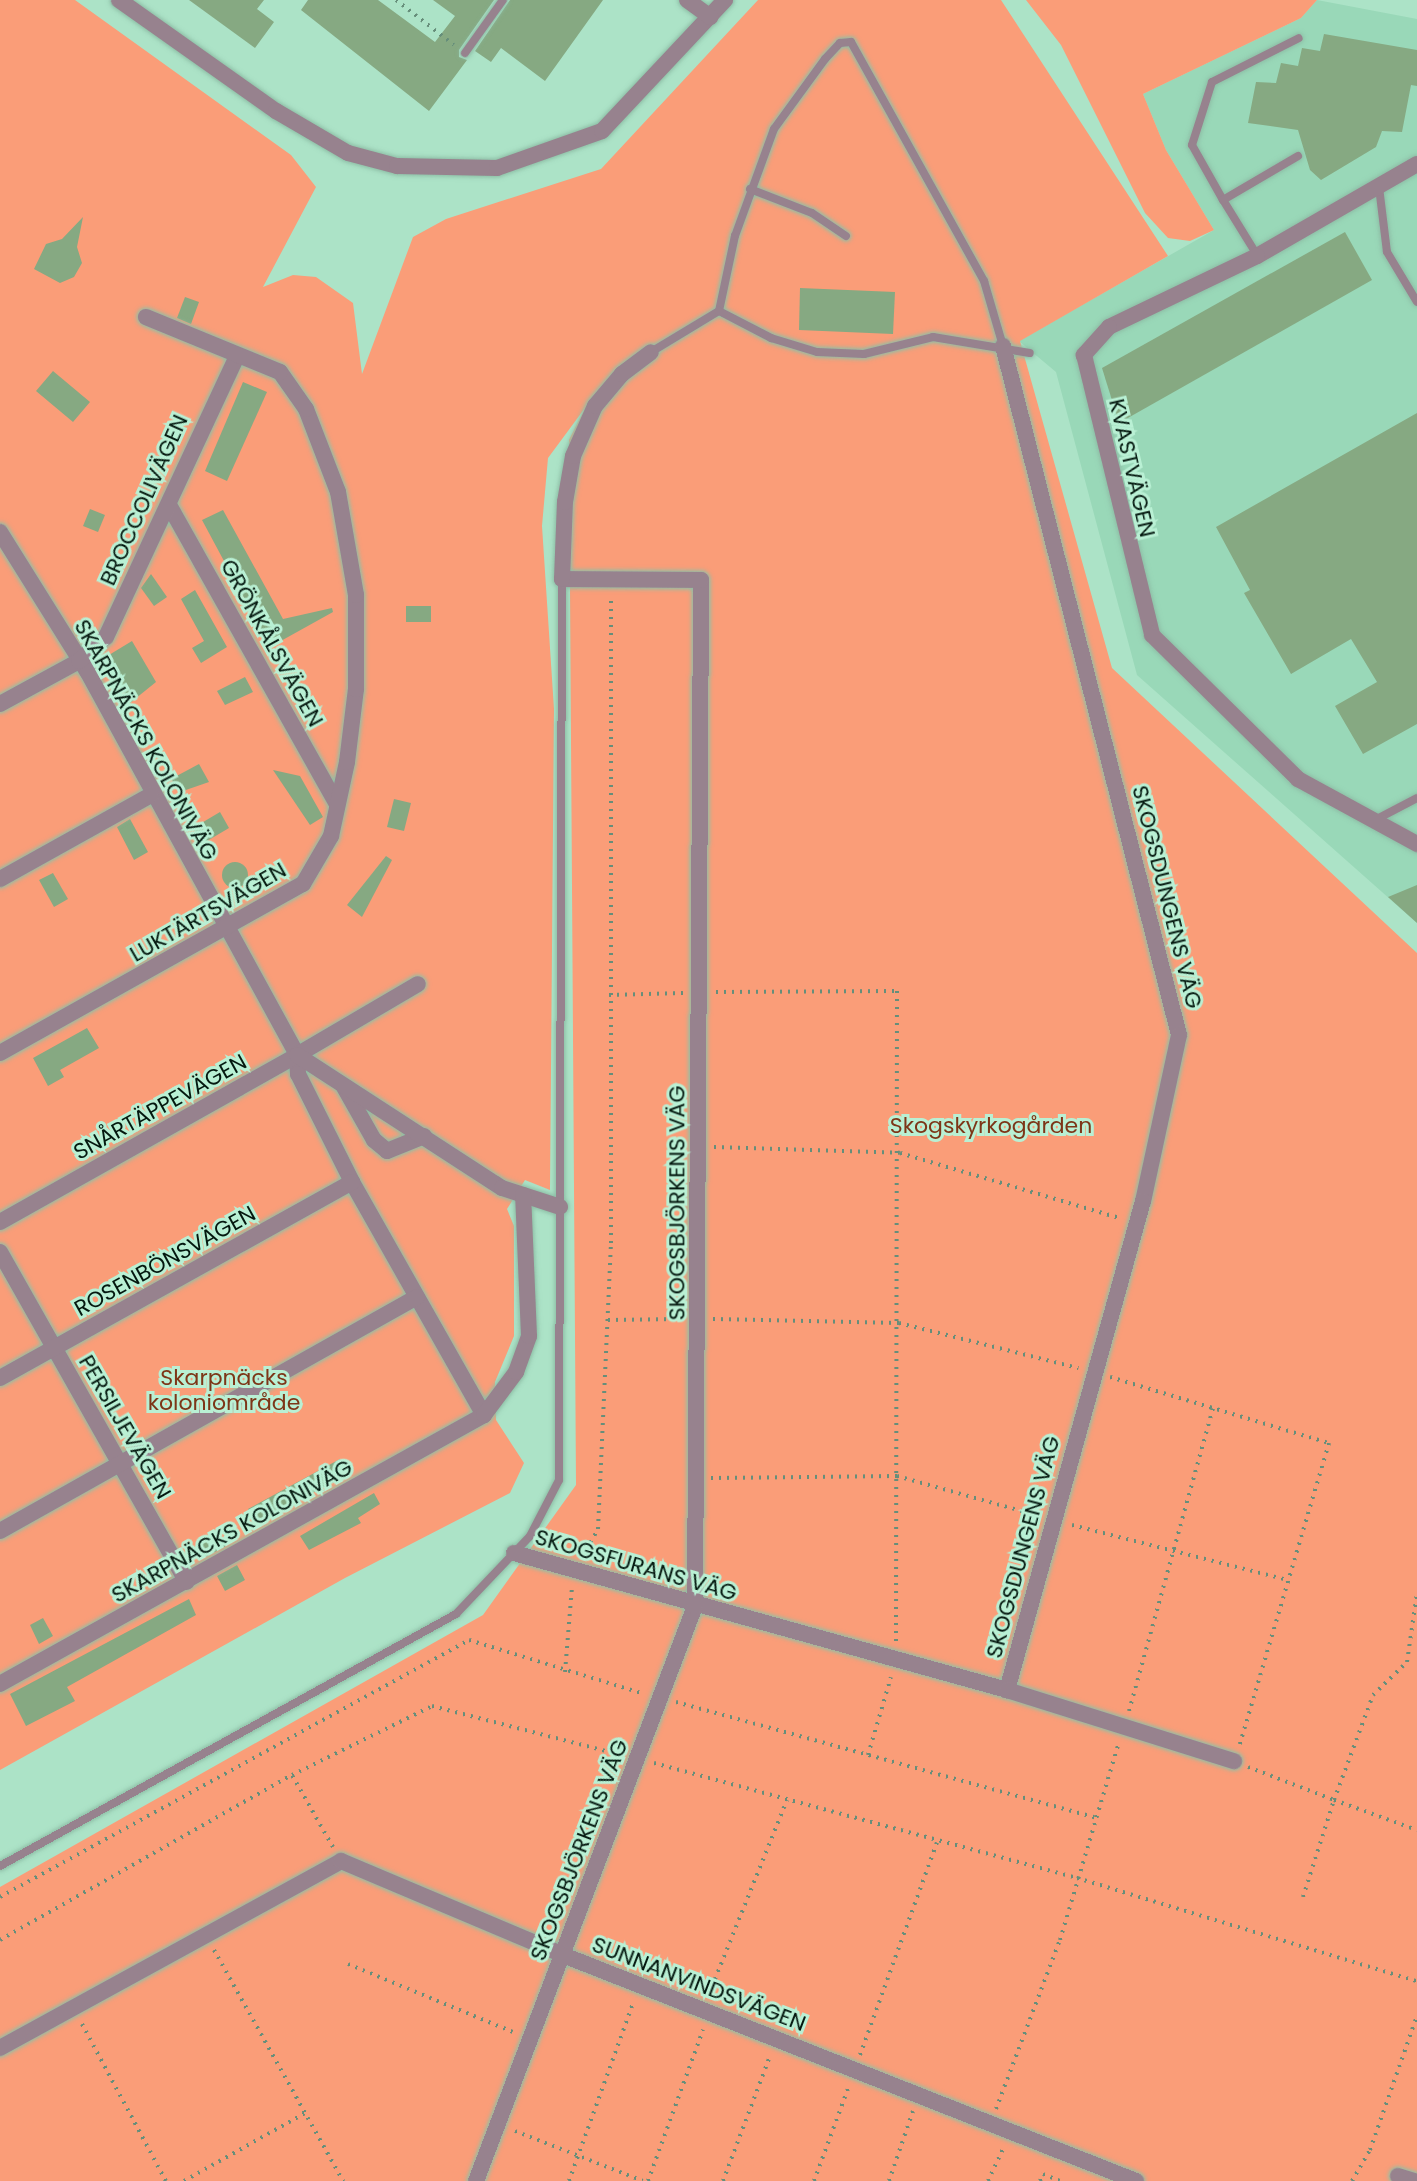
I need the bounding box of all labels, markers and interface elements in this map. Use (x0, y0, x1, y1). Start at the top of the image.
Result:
street label: KVASTVÄGEN (1103, 396, 1161, 540)
street label: BROCCOLIVÄGEN (95, 411, 193, 589)
street label: GRÖNKÅLSVÄGEN (215, 555, 329, 731)
street label: SKARPNÄCKS KOLONIVÄG (69, 615, 223, 865)
street label: SKOGSDUNGENS VÄG (1127, 783, 1207, 1011)
street label: LUKTÄRTSVÄGEN (125, 857, 291, 967)
street label: SNÅRTÄPPEVÄGEN (69, 1049, 251, 1165)
street label: SKOGSBJÖRKENS VÄG (664, 1086, 690, 1320)
park label: Skogskyrkogården (890, 1113, 1092, 1139)
street label: ROSENBÖNSVÄGEN (70, 1200, 260, 1322)
street label: PERSILJEVÄGEN (73, 1350, 177, 1504)
park label: Skarpnäcks koloniområde (148, 1364, 300, 1416)
street label: SKOGSDUNGENS VÄG (981, 1433, 1065, 1661)
street label: SKARPNÄCKS KOLONIVÄG (107, 1454, 357, 1608)
street label: SKOGSFURANS VÄG (532, 1524, 740, 1606)
street label: SKOGSBJÖRKENS VÄG (525, 1736, 633, 1964)
street label: SUNNANVINDSVÄGEN (588, 1931, 810, 2037)

